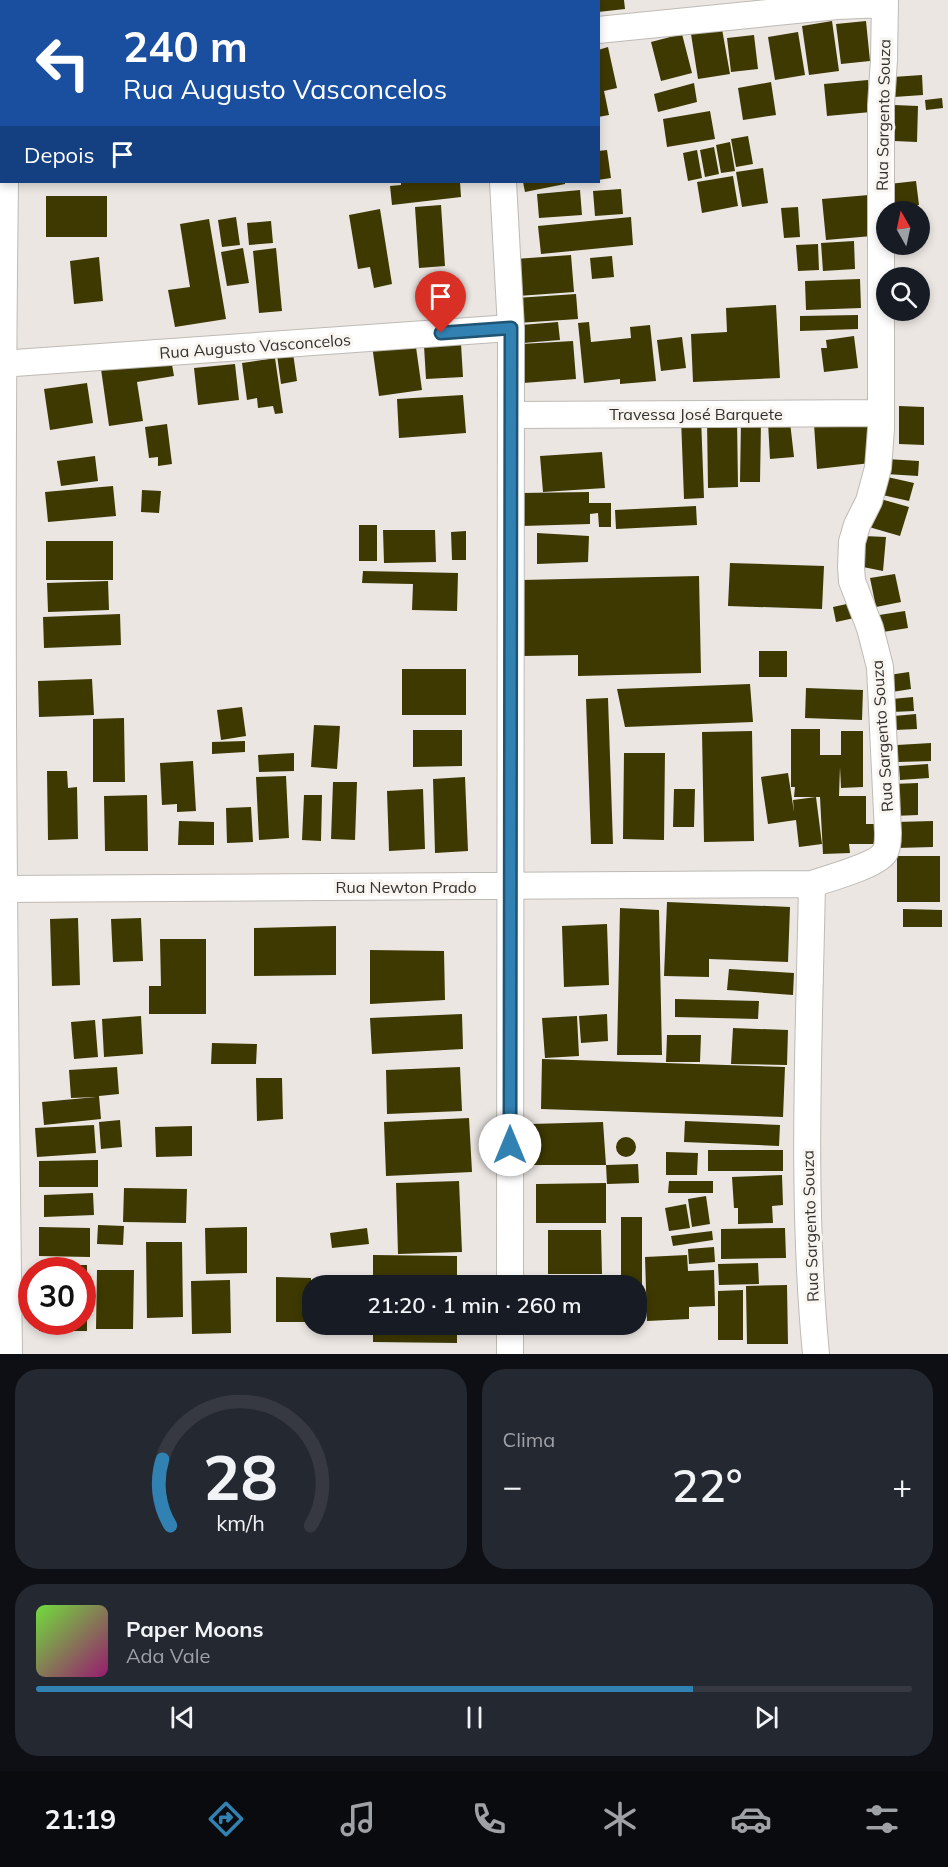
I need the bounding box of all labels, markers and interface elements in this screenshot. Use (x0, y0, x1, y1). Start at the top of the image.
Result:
text: 240 m (123, 20, 248, 73)
icon: left (24, 24, 102, 102)
street label: Rua Sargento Souza (872, 39, 894, 191)
text: Rua Augusto Vasconcelos (123, 72, 447, 106)
icon: arrive (106, 138, 139, 171)
text: Depois (24, 141, 94, 169)
north arrow (876, 201, 930, 255)
map controls (876, 201, 930, 321)
button: search (876, 267, 930, 321)
pin (415, 271, 466, 333)
icon: arrive (424, 280, 457, 313)
street label: Rua Augusto Vasconcelos (159, 329, 352, 363)
street label: Travessa José Barquete (609, 404, 783, 424)
street label: Rua Sargento Souza (867, 659, 897, 813)
street label: Rua Newton Prado (335, 877, 477, 897)
position arrow (478, 1113, 542, 1177)
street label: Rua Sargento Souza (797, 1150, 823, 1302)
speed limit sign: 30 (18, 1257, 96, 1335)
text: 21:20 · 1 min · 260 m (367, 1291, 582, 1319)
text: Clima (503, 1427, 555, 1452)
text: 28 (203, 1437, 278, 1516)
text: 22° (672, 1457, 743, 1513)
text: − (503, 1465, 522, 1506)
text: + (892, 1465, 912, 1506)
text: km/h (216, 1509, 265, 1536)
text: Paper Moons (126, 1615, 264, 1643)
text: Ada Vale (126, 1643, 210, 1668)
icon: previous (166, 1701, 199, 1734)
icon: pause (458, 1701, 491, 1734)
icon: next (750, 1701, 783, 1734)
icon: directions (205, 1798, 247, 1840)
icon: music (337, 1798, 379, 1840)
icon: phone (468, 1798, 510, 1840)
icon: climate (599, 1798, 641, 1840)
icon: car (730, 1798, 772, 1840)
icon: filters (861, 1798, 903, 1840)
text: 21:19 (45, 1802, 116, 1836)

